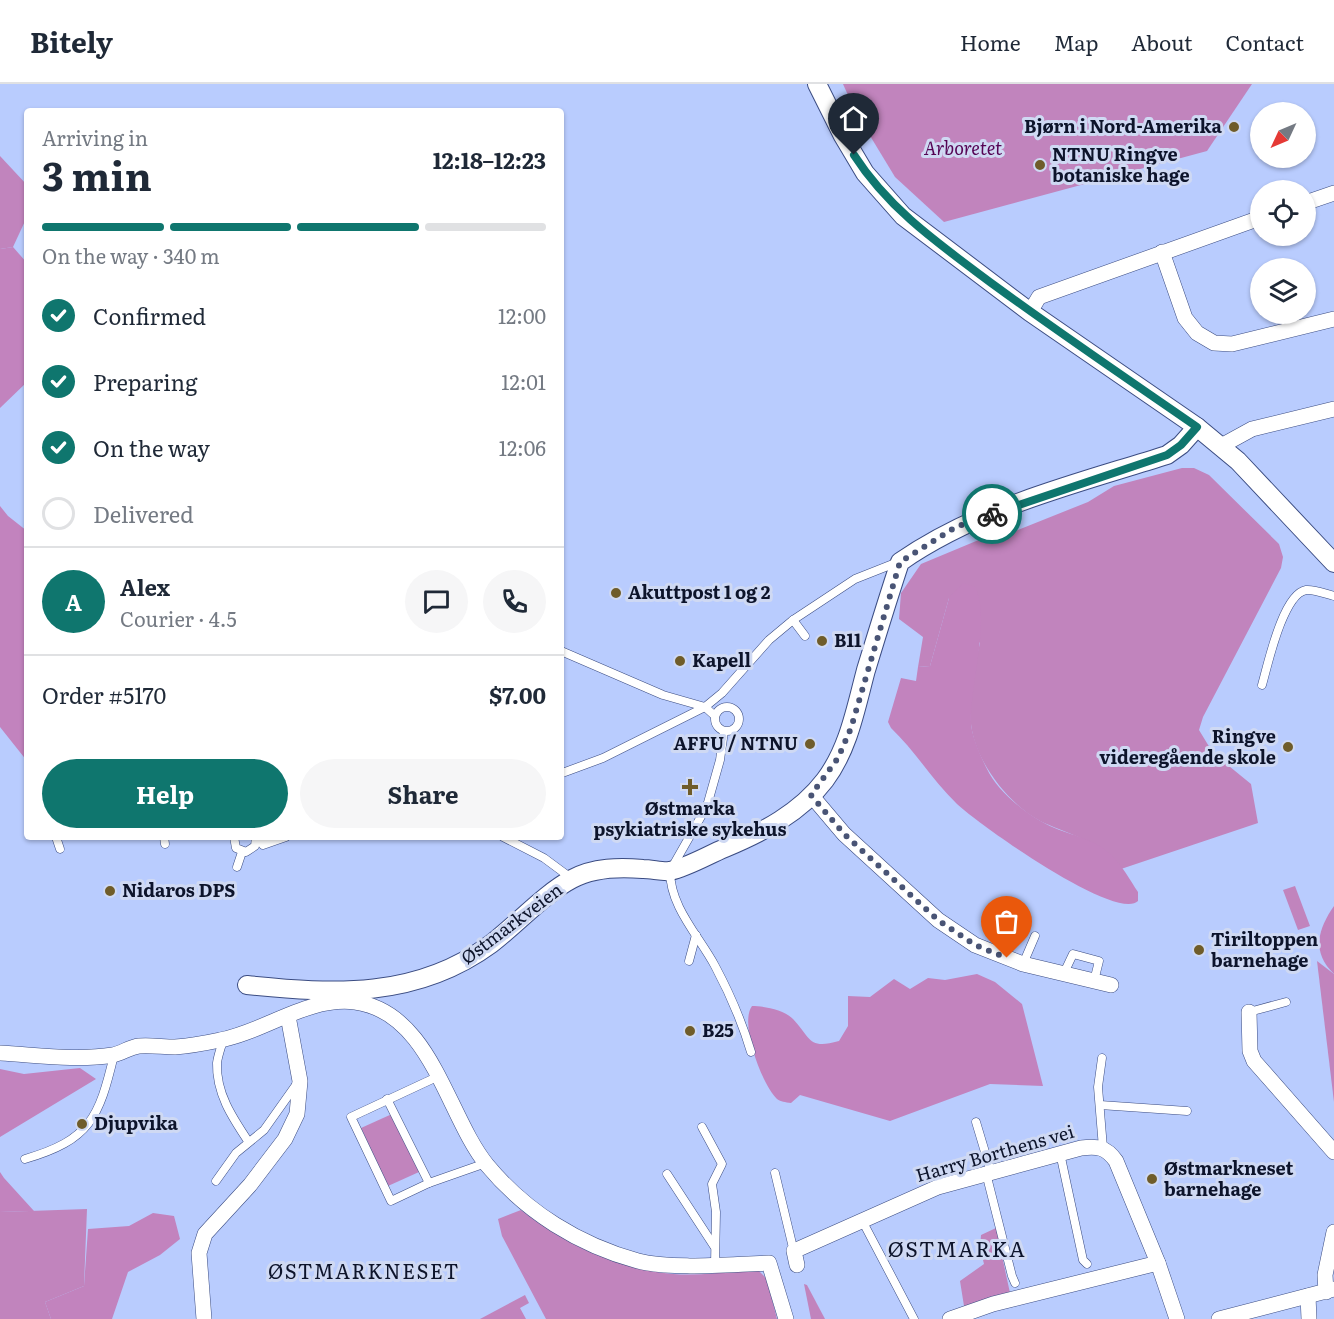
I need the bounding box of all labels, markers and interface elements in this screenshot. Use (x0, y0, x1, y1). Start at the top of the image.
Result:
text: Bitely (30, 20, 113, 62)
text: Home (960, 26, 1021, 57)
text: Map (1054, 26, 1098, 57)
text: About (1131, 26, 1193, 57)
text: Contact (1226, 26, 1304, 57)
pin (828, 93, 879, 155)
icon: home (837, 102, 870, 135)
north arrow (1250, 102, 1316, 168)
map controls (1250, 102, 1316, 324)
place label: Bjørn i Nord-Amerika (1024, 112, 1223, 139)
marker: Bjørn i Nord-Amerika (1227, 120, 1241, 134)
text: Arriving in (42, 122, 148, 152)
park label: Arboretet (924, 134, 1002, 161)
place label: NTNU Ringve botaniske hage (1052, 140, 1190, 188)
text: 12:18–12:23 (433, 143, 546, 176)
text: 3 min (42, 145, 152, 203)
marker: NTNU Ringve botaniske hage (1033, 158, 1047, 172)
button: locate (1250, 180, 1316, 246)
text: On the way · 340 m (42, 240, 220, 270)
button: layers (1250, 258, 1316, 324)
icon: check (42, 299, 75, 332)
text: Confirmed (93, 299, 206, 332)
text: 12:00 (498, 300, 546, 330)
icon: check (42, 365, 75, 398)
text: Preparing (93, 365, 197, 398)
text: 12:01 (501, 366, 546, 396)
icon: check (42, 431, 75, 464)
text: On the way (93, 431, 210, 464)
text: 12:06 (499, 432, 546, 462)
courier (962, 484, 1022, 544)
text: Delivered (93, 497, 194, 530)
icon: bike (976, 498, 1009, 531)
text: Alex (120, 570, 170, 603)
button: chat (405, 570, 468, 633)
button: phone (483, 570, 546, 633)
place label: Akuttpost 1 og 2 (628, 578, 771, 605)
text: A (65, 585, 82, 618)
marker: Akuttpost 1 og 2 (609, 586, 623, 600)
text: Courier · 4.5 (120, 603, 237, 633)
place label: B11 (834, 626, 862, 653)
marker: B11 (815, 634, 829, 648)
place label: Kapell (692, 646, 752, 673)
marker: Kapell (673, 654, 687, 668)
text: Order #5170 (42, 678, 166, 711)
text: $7.00 (489, 678, 546, 711)
place label: Ringve videregående skole (1099, 722, 1276, 770)
place label: AFFU / NTNU (673, 729, 798, 756)
marker: AFFU / NTNU (803, 737, 817, 751)
marker: Ringve videregående skole (1281, 740, 1295, 754)
button: Help (42, 759, 288, 828)
button: Share (300, 759, 546, 828)
marker: Østmarka psykiatriske sykehus (681, 778, 699, 796)
place label: Østmarka psykiatriske sykehus (594, 794, 786, 842)
place label: Nidaros DPS (122, 876, 235, 903)
street label: Østmarkveien (455, 876, 568, 970)
marker: Nidaros DPS (103, 884, 117, 898)
pin (981, 896, 1032, 958)
icon: bag (990, 905, 1023, 938)
place label: Tiriltoppen barnehage (1211, 925, 1319, 973)
marker: Tiriltoppen barnehage (1192, 943, 1206, 957)
place label: B25 (702, 1016, 734, 1043)
marker: B25 (683, 1024, 697, 1038)
place label: Djupvika (94, 1109, 179, 1136)
marker: Djupvika (75, 1117, 89, 1131)
street label: Harry Borthens vei (912, 1117, 1077, 1188)
place label: Østmarkneset barnehage (1164, 1154, 1294, 1202)
marker: Østmarkneset barnehage (1145, 1172, 1159, 1186)
district label: ØSTMARKA (888, 1232, 1026, 1263)
district label: ØSTMARKNESET (268, 1255, 460, 1285)

